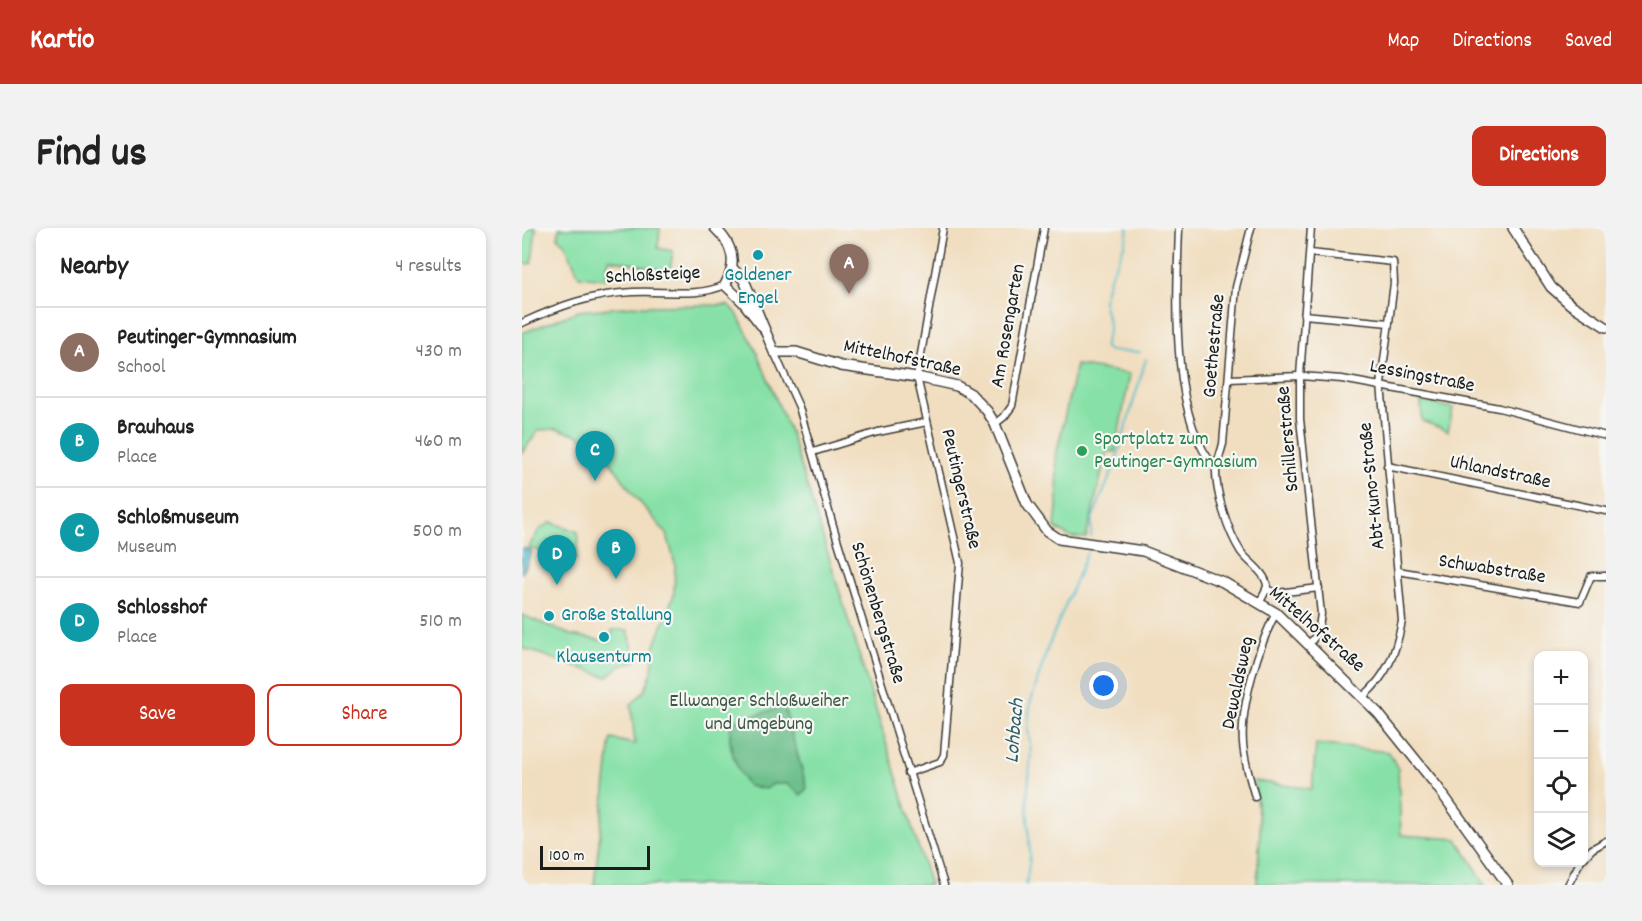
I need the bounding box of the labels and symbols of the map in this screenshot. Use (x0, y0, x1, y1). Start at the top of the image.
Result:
pin: A (830, 244, 868, 294)
marker: Goldener Engel (751, 248, 765, 262)
street label: Schloßsteige (605, 260, 701, 292)
place label: Goldener Engel (724, 262, 792, 313)
street label: Am Rosengarten (984, 262, 1034, 390)
street label: Goethestraße (1197, 293, 1233, 399)
street label: Mittelhofstraße (841, 333, 964, 385)
street label: Lessingstraße (1367, 353, 1477, 401)
street label: Schillerstraße (1270, 385, 1308, 493)
street label: Abt-Kuno-Straße (1352, 421, 1394, 551)
street label: Peutingerstraße (933, 426, 987, 552)
place label: Sportplatz zum Peutinger-Gymnasium (1094, 426, 1258, 477)
pin: C (576, 432, 614, 481)
marker: Sportplatz zum Peutinger-Gymnasium (1075, 444, 1089, 458)
street label: Uhlandstraße (1447, 449, 1553, 497)
pin: B (596, 530, 635, 579)
pin: D (537, 536, 576, 585)
street label: Schönenbergstraße (842, 539, 912, 687)
street label: Schwabstraße (1437, 548, 1548, 592)
street label: Mittelhofstraße (1262, 580, 1371, 680)
place label: Große Stallung (561, 602, 672, 630)
marker: Große Stallung (542, 609, 556, 623)
marker: Klausenturm (597, 630, 611, 644)
street label: Dewaldsweg (1215, 634, 1263, 732)
place label: Klausenturm (556, 644, 652, 672)
your location (1089, 671, 1118, 700)
park label: Ellwanger Schloßweiher und Umgebung (669, 688, 849, 739)
water label: Lohbach (998, 696, 1034, 764)
scale bar (540, 843, 650, 870)

